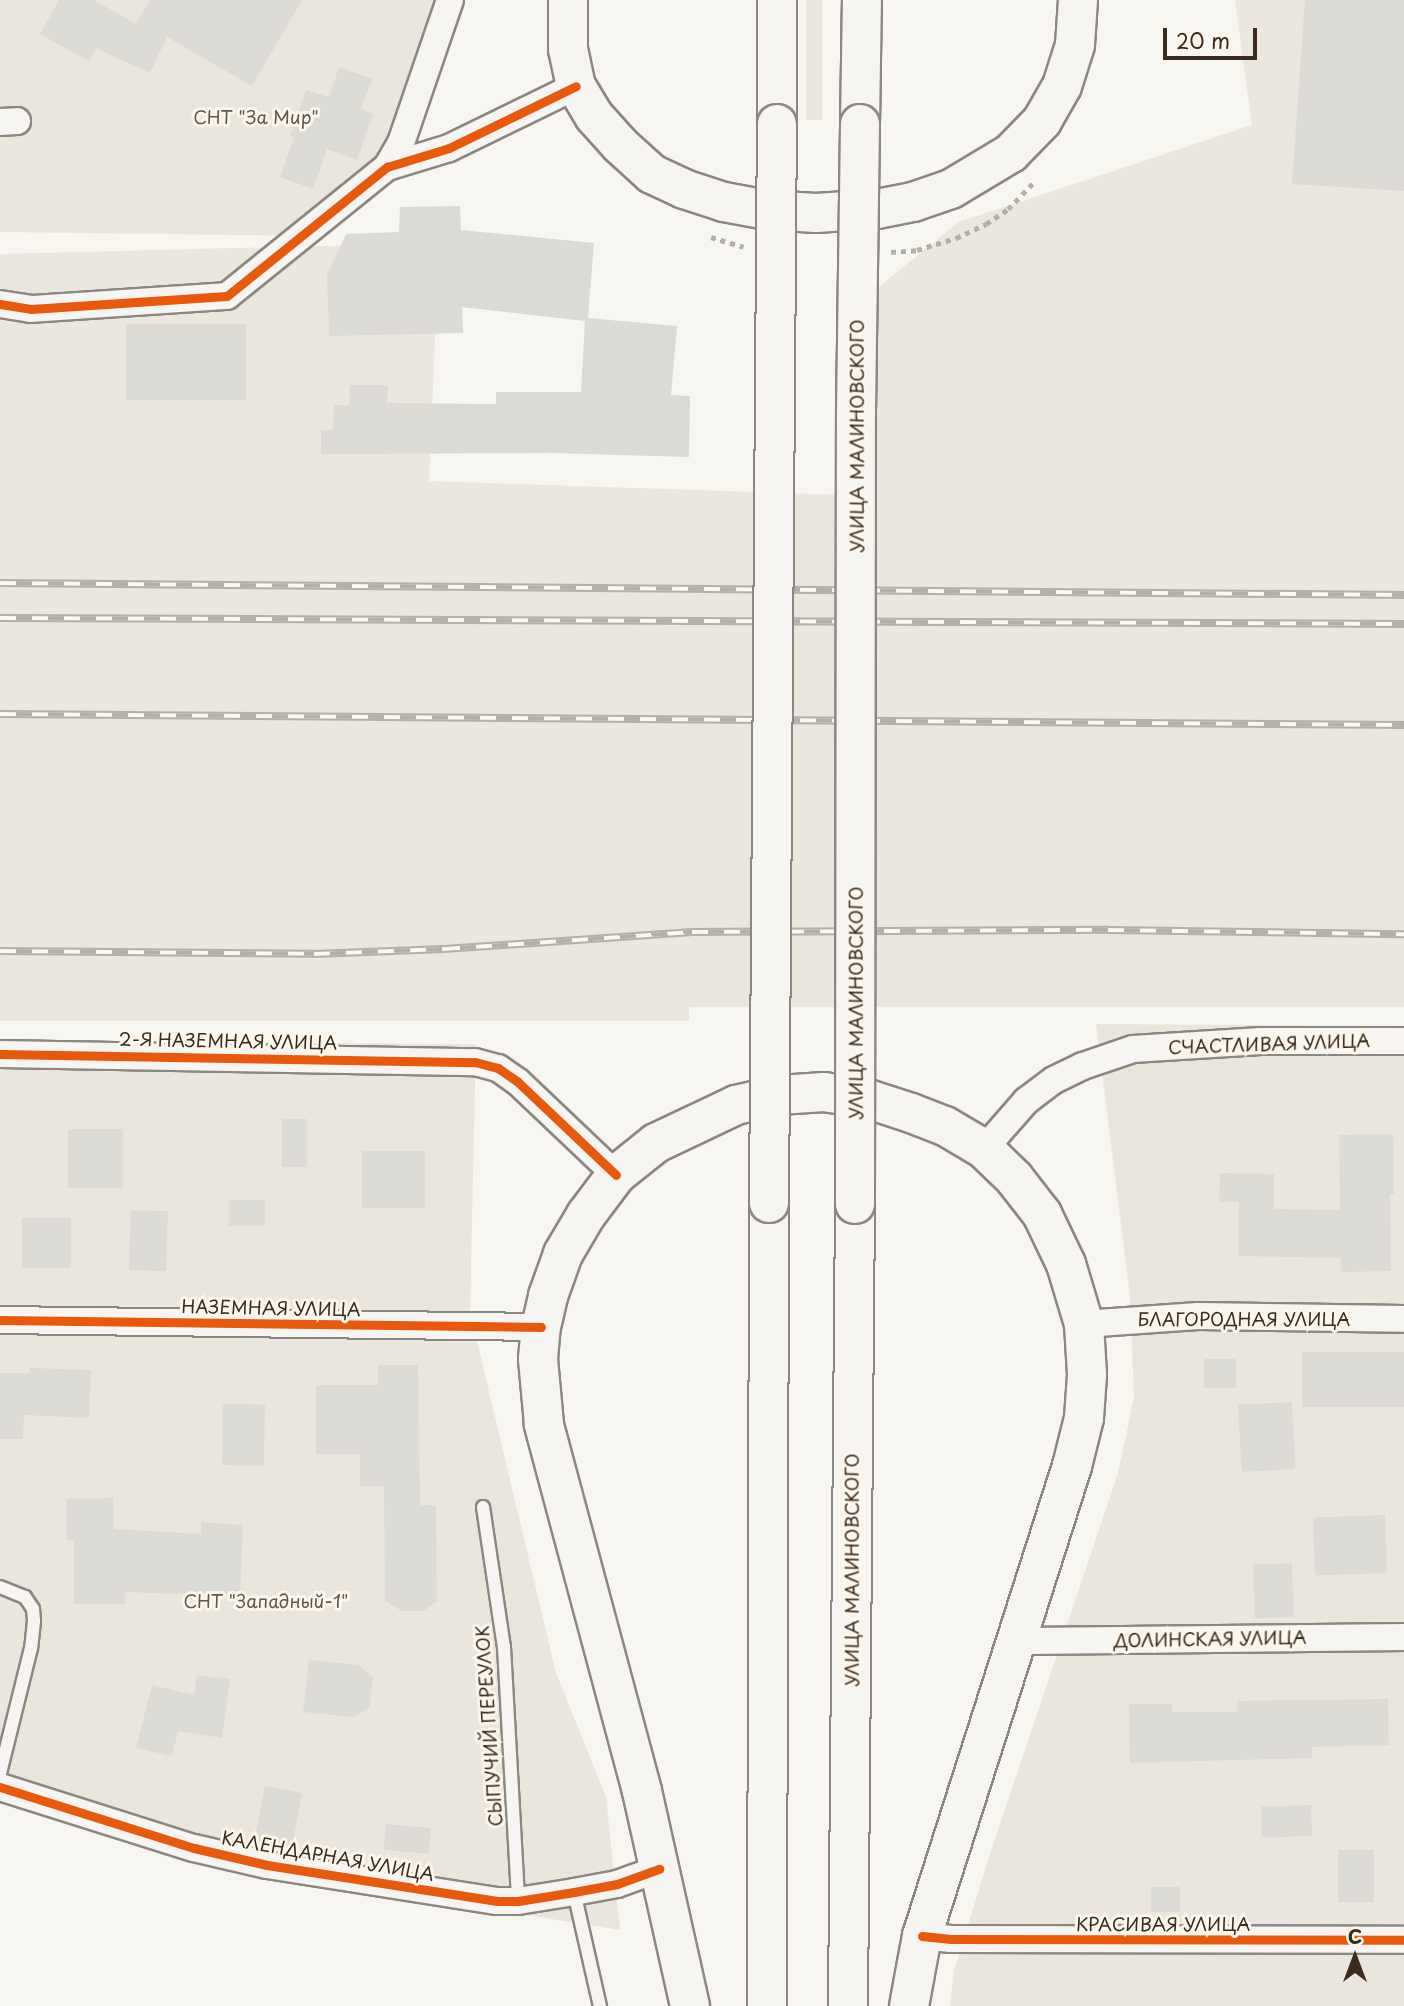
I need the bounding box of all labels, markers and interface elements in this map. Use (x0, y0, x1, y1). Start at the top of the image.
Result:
scale bar (1166, 14, 1260, 58)
text: 20 m (1176, 24, 1230, 56)
park label: СНТ "За Мир" (192, 106, 320, 128)
street label: УЛИЦА МАЛИНОВСКОГО (846, 319, 868, 553)
street label: УЛИЦА МАЛИНОВСКОГО (845, 886, 867, 1120)
street label: 2-Я НАЗЕМНАЯ УЛИЦА (119, 1028, 337, 1054)
street label: СЧАСТЛИВАЯ УЛИЦА (1168, 1030, 1370, 1058)
street label: НАЗЕМНАЯ УЛИЦА (181, 1296, 361, 1320)
street label: БЛАГОРОДНАЯ УЛИЦА (1138, 1308, 1350, 1330)
street label: УЛИЦА МАЛИНОВСКОГО (841, 1453, 863, 1687)
park label: СНТ "Западный-1" (183, 1590, 349, 1612)
street label: СЫПУЧИЙ ПЕРЕУЛОК (471, 1625, 507, 1827)
street label: ДОЛИНСКАЯ УЛИЦА (1114, 1627, 1306, 1651)
street label: КАЛЕНДАРНАЯ УЛИЦА (220, 1827, 436, 1885)
street label: КРАСИВАЯ УЛИЦА (1076, 1913, 1250, 1935)
north arrow (1320, 1922, 1390, 1992)
text: С (1348, 1922, 1362, 1950)

